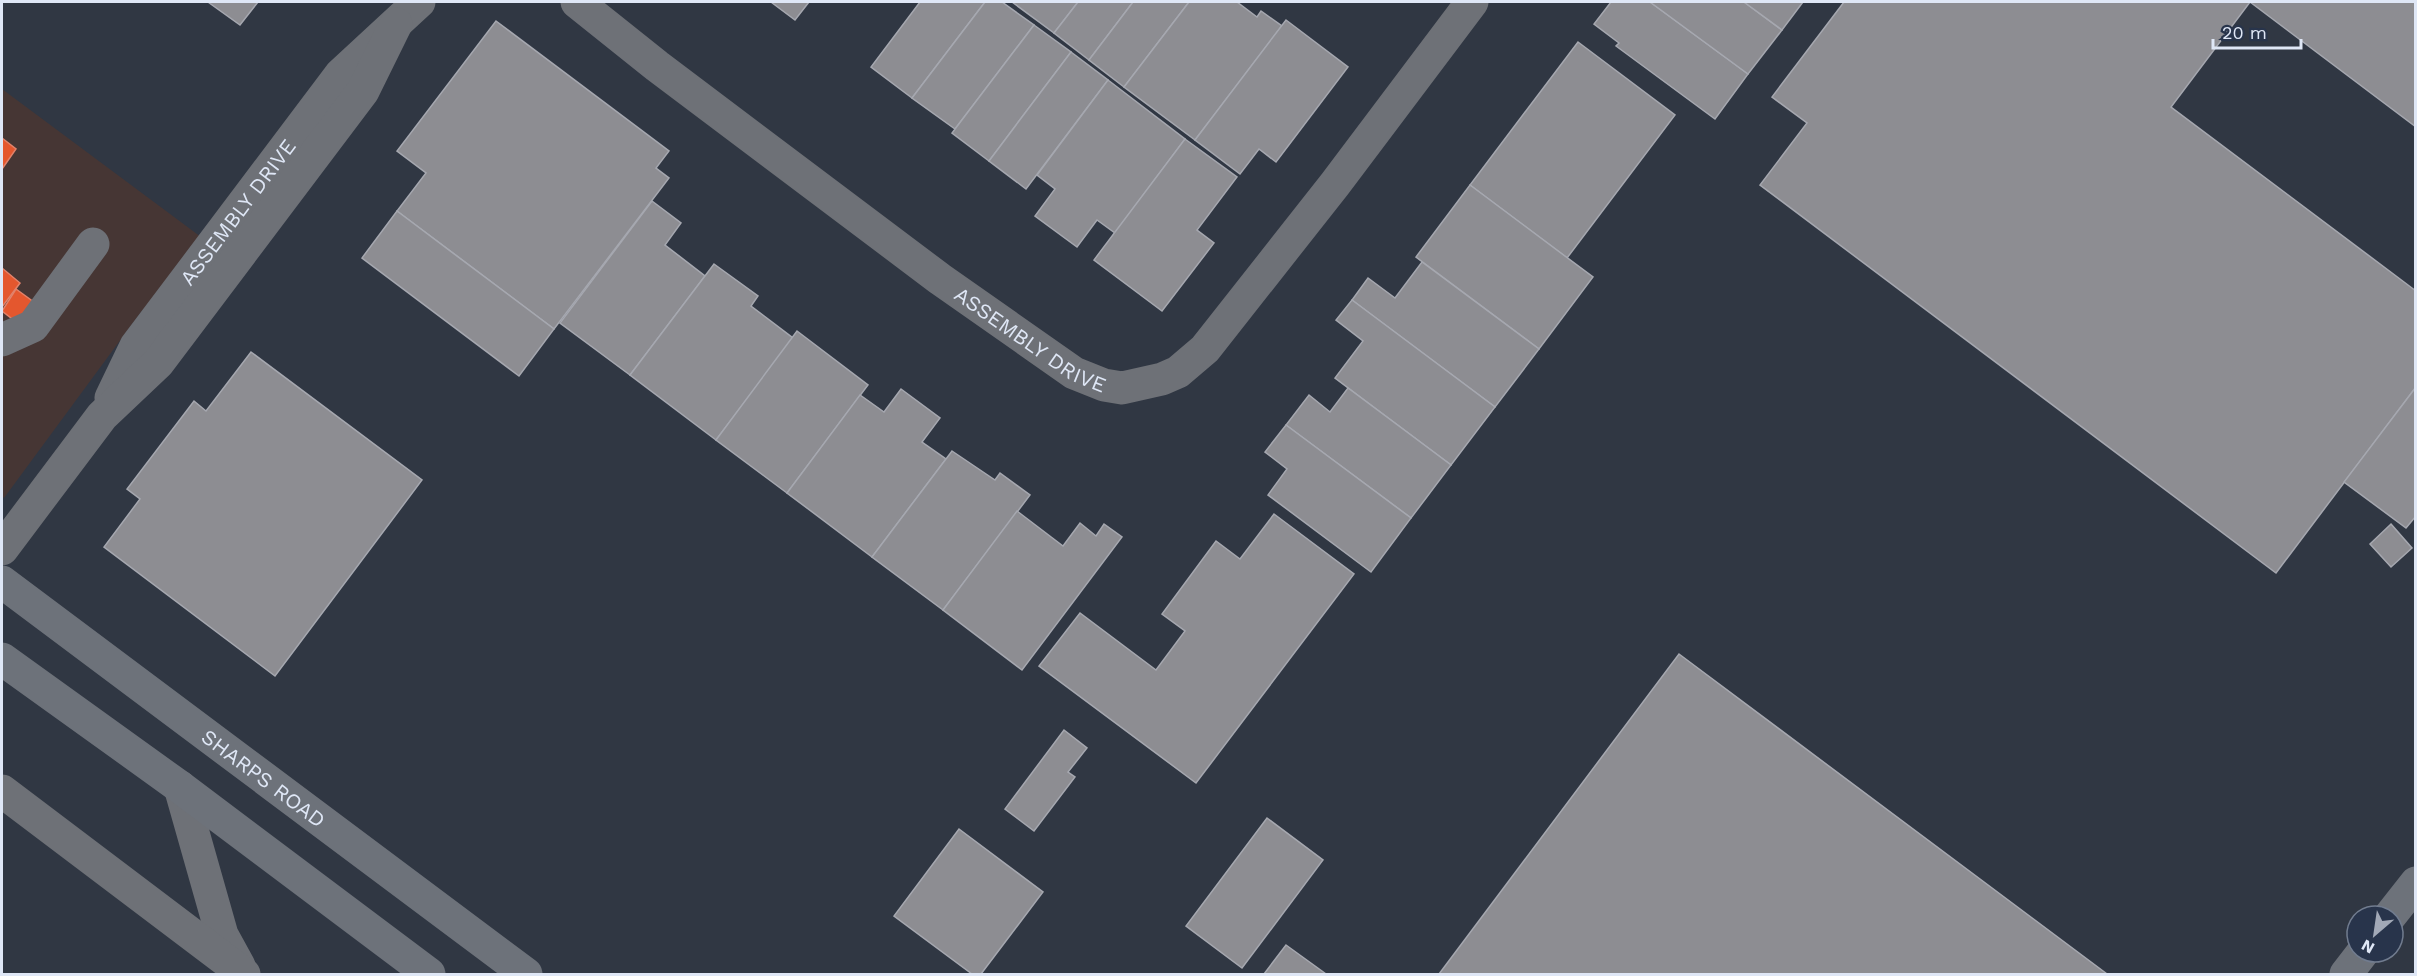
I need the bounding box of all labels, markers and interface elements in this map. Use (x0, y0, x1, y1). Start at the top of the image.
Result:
scale bar (2213, 12, 2302, 50)
text: 20 m (2222, 22, 2267, 43)
street label: ASSEMBLY DRIVE (174, 134, 300, 290)
street label: ASSEMBLY DRIVE (950, 281, 1110, 397)
street label: SHARPS ROAD (197, 723, 331, 832)
north arrow (2345, 904, 2405, 964)
text: N (2358, 935, 2378, 958)

